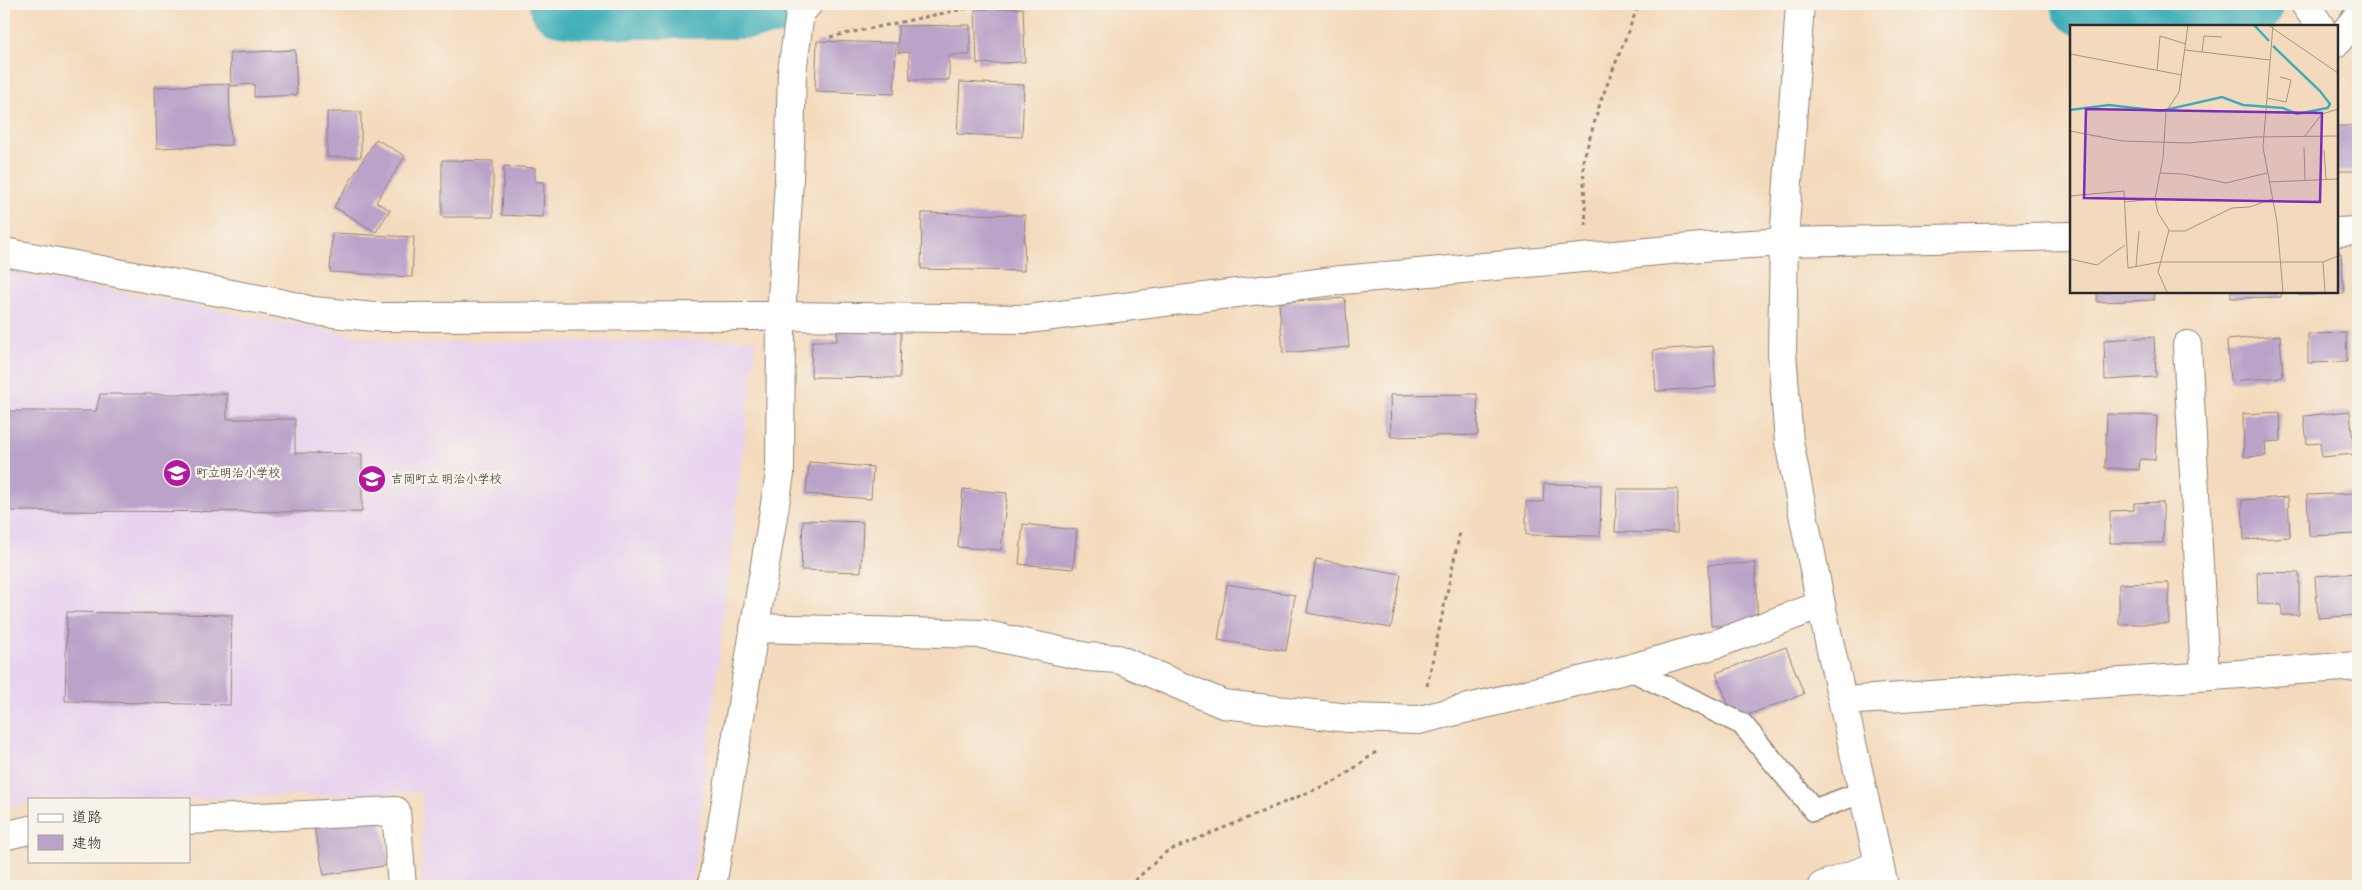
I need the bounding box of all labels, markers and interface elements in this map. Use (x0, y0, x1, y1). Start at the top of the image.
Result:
inset map (2070, 25, 2337, 292)
school or university icon: 町立明治小学校 (162, 458, 192, 488)
school or university icon: 吉岡町立 明治小学校 (357, 464, 387, 494)
place label: 町立明治小学校 (196, 466, 280, 481)
place label: 吉岡町立 明治小学校 (391, 472, 502, 487)
legend (28, 798, 190, 862)
text: 道路 (72, 808, 102, 827)
text: 建物 (72, 834, 102, 853)

